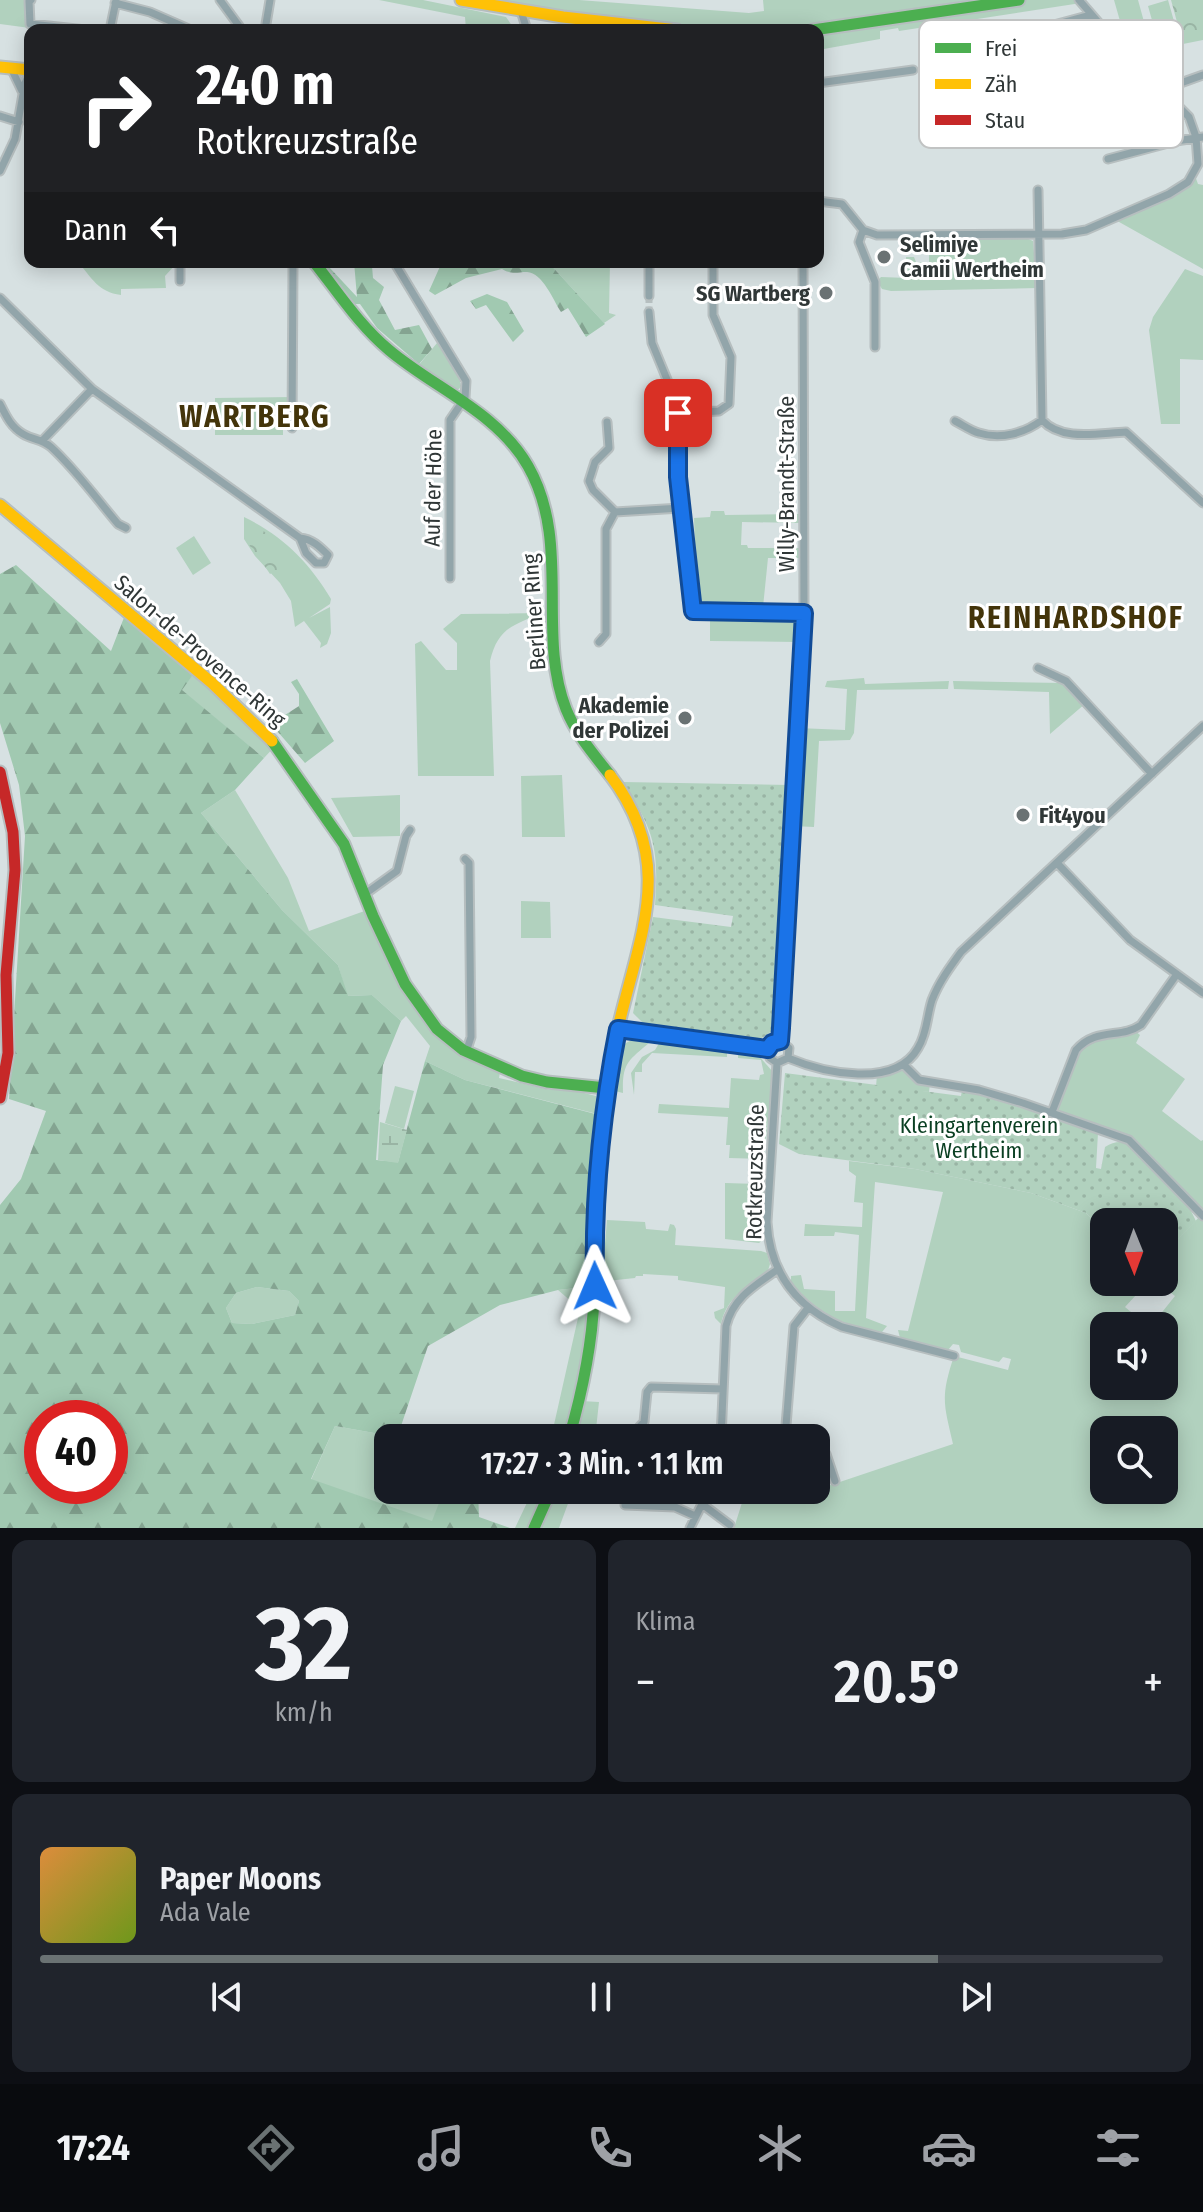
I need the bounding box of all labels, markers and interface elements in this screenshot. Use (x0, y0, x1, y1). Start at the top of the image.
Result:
legend (919, 20, 1183, 148)
text: Frei (985, 35, 1017, 62)
text: 240 m (196, 52, 335, 119)
icon: right (64, 56, 168, 160)
text: Zäh (985, 71, 1017, 98)
text: Stau (985, 107, 1025, 134)
text: Rotkreuzstraße (196, 120, 418, 164)
icon: left (143, 208, 187, 252)
text: Dann (64, 212, 127, 248)
place label: Selimiye Camii Wertheim (900, 231, 1044, 283)
marker: Selimiye Camii Wertheim (875, 248, 893, 266)
place label: SG Wartberg (696, 280, 810, 307)
marker: SG Wartberg (817, 284, 835, 302)
pin (644, 379, 712, 447)
icon: arrive (656, 391, 700, 435)
street label: Willy-Brandt-Straße (773, 396, 800, 572)
district label: WARTBERG (179, 399, 331, 435)
street label: Auf der Höhe (418, 429, 448, 547)
street label: Berliner Ring (516, 552, 552, 671)
street label: Salon-de-Provence-Ring (109, 569, 292, 733)
district label: REINHARDSHOF (968, 600, 1184, 636)
place label: Akademie der Polizei (573, 692, 669, 744)
marker: Akademie der Polizei (676, 709, 694, 727)
place label: Fit4you (1039, 802, 1106, 829)
marker: Fit4you (1014, 806, 1032, 824)
street label: Rotkreuzstraße (740, 1104, 770, 1240)
park label: Kleingartenverein Wertheim (900, 1112, 1058, 1164)
north arrow (1090, 1208, 1178, 1296)
map controls (1090, 1208, 1178, 1504)
position arrow (553, 1244, 637, 1328)
button: sound (1090, 1312, 1178, 1400)
speed limit sign: 40 (24, 1400, 128, 1504)
button: search (1090, 1416, 1178, 1504)
text: 17:27 · 3 Min. · 1.1 km (481, 1446, 723, 1482)
text: 32 (255, 1582, 352, 1707)
text: Klima (636, 1606, 695, 1637)
text: 20.5° (834, 1646, 964, 1718)
text: − (636, 1656, 655, 1709)
text: + (1143, 1656, 1163, 1709)
text: km/h (275, 1697, 333, 1728)
text: Paper Moons (160, 1861, 321, 1897)
text: Ada Vale (160, 1897, 251, 1928)
icon: previous (205, 1975, 249, 2019)
icon: pause (579, 1975, 623, 2019)
icon: next (954, 1975, 998, 2019)
icon: directions (243, 2120, 299, 2176)
icon: music (413, 2120, 469, 2176)
icon: phone (582, 2120, 638, 2176)
icon: climate (752, 2120, 808, 2176)
icon: car (921, 2120, 977, 2176)
icon: filters (1090, 2120, 1146, 2176)
text: 17:24 (57, 2126, 130, 2170)

